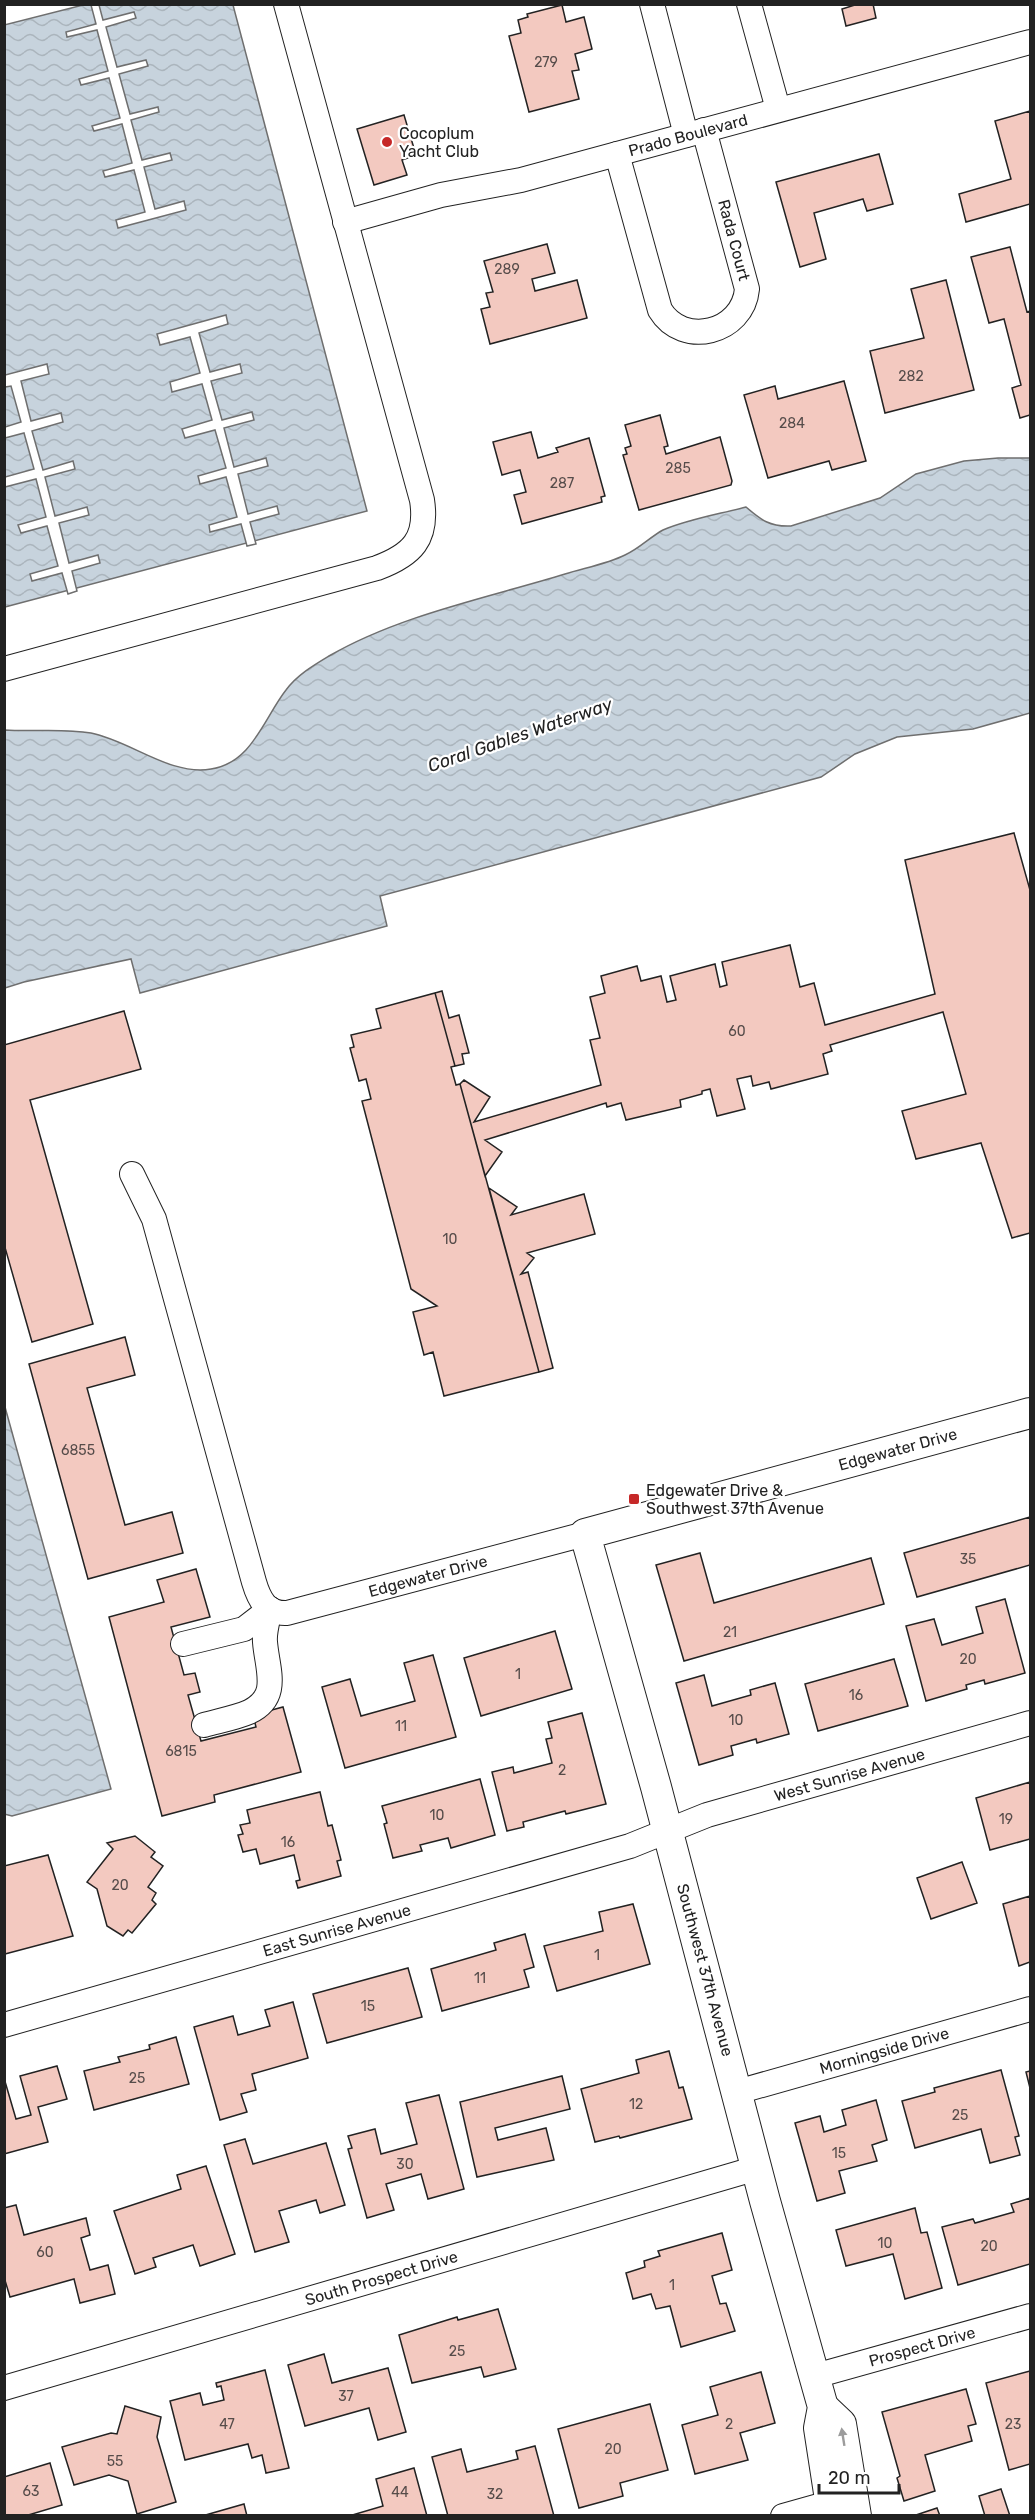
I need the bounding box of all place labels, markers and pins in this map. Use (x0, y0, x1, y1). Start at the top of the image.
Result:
place label: Cocoplum Yacht Club (399, 124, 479, 161)
marker: Cocoplum Yacht Club (380, 135, 394, 149)
place label: Edgewater Drive & Southwest 37th Avenue (646, 1481, 824, 1518)
marker: Edgewater Drive & Southwest 37th Avenue (627, 1492, 641, 1506)

